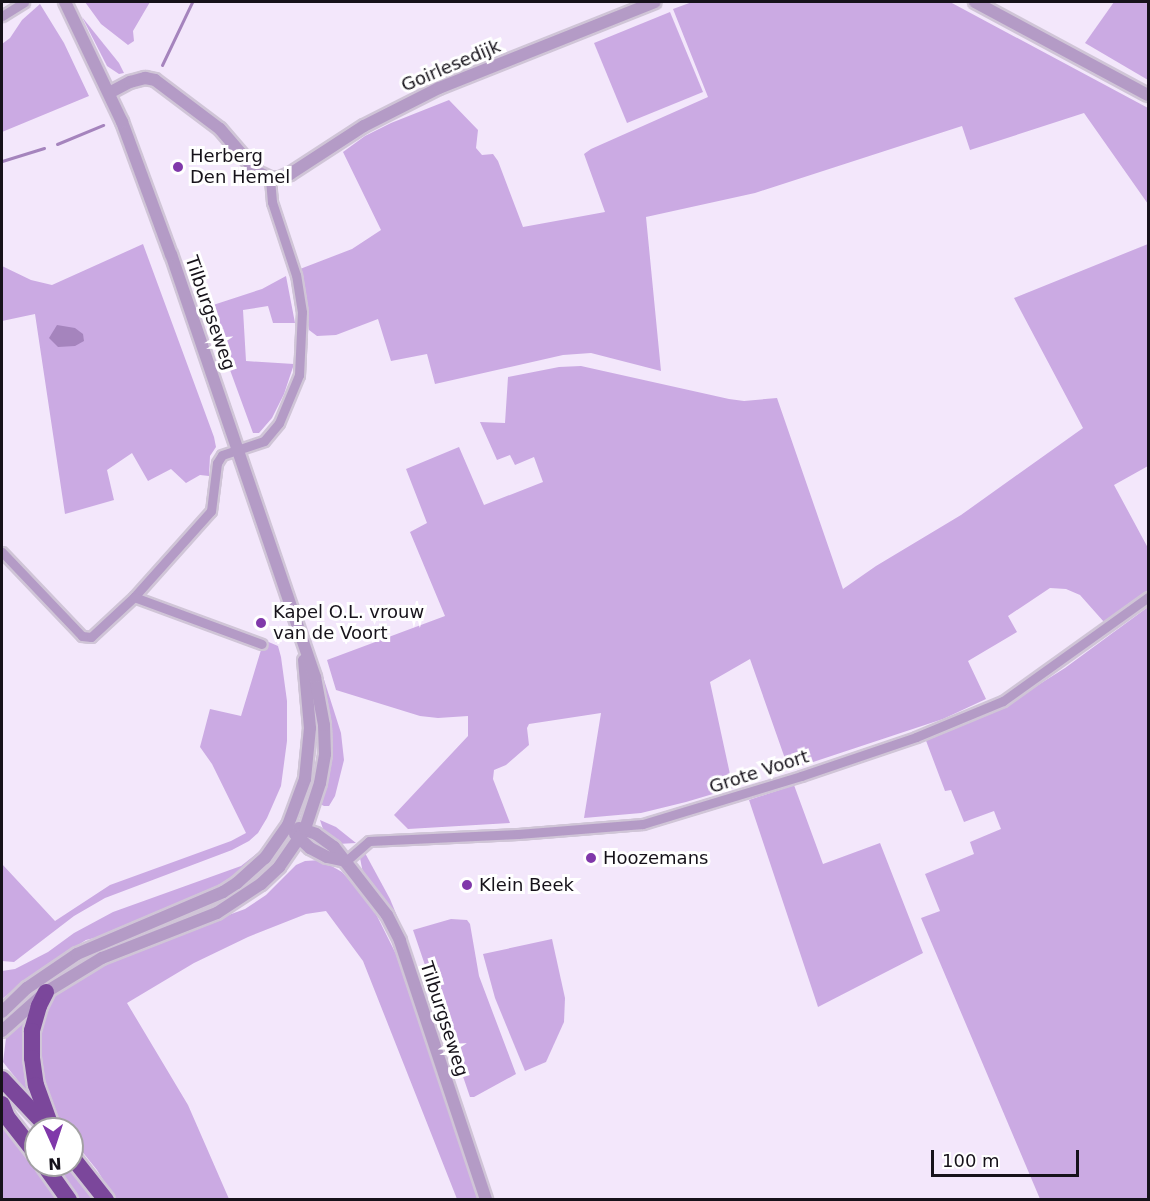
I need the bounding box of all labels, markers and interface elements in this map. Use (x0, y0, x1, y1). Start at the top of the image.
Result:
street label: Goirlesedijk (398, 35, 504, 97)
place label: Herberg Den Hemel (190, 146, 290, 188)
marker: Herberg Den Hemel (171, 160, 185, 174)
street label: Tilburgseweg (180, 253, 240, 373)
place label: Kapel O.L. vrouw van de Voort (273, 602, 424, 644)
marker: Kapel O.L. vrouw van de Voort (254, 616, 268, 630)
street label: Grote Voort (707, 746, 811, 798)
place label: Hoozemans (603, 847, 708, 869)
marker: Hoozemans (584, 851, 598, 865)
place label: Klein Beek (479, 874, 574, 896)
marker: Klein Beek (460, 878, 474, 892)
street label: Tilburgseweg (415, 959, 473, 1079)
north arrow (24, 1117, 84, 1177)
scale bar (934, 1138, 1082, 1176)
text: 100 m (942, 1150, 1000, 1171)
text: N (48, 1154, 62, 1173)

